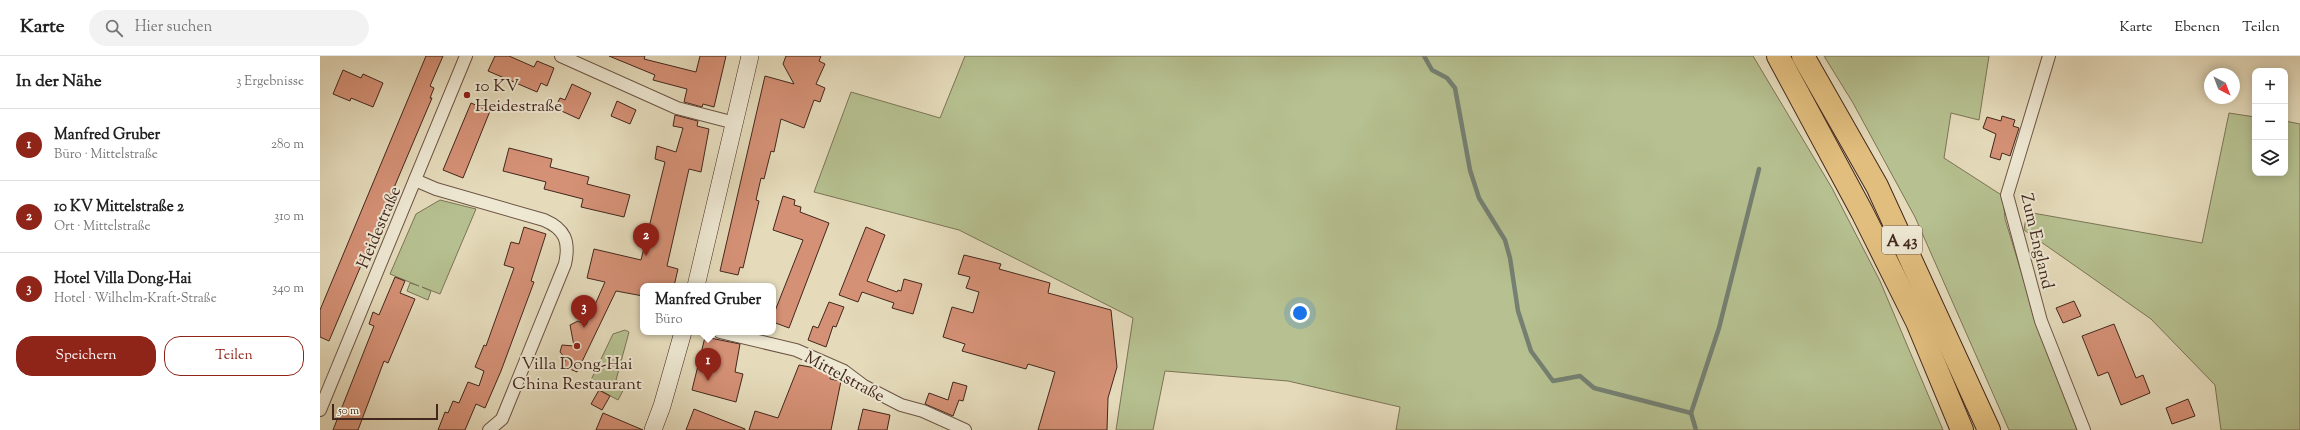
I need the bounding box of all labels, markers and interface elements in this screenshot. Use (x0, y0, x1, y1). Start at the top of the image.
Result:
search box (89, 10, 369, 46)
text: Karte (20, 14, 65, 41)
icon: search (103, 17, 125, 39)
text: Hier suchen (135, 17, 212, 38)
text: Karte (2120, 18, 2153, 38)
text: Ebenen (2175, 18, 2220, 38)
text: Teilen (2242, 18, 2280, 38)
north arrow (2204, 68, 2240, 104)
map controls (2252, 68, 2288, 176)
button: + (2252, 68, 2288, 104)
text: In der Nähe (16, 70, 102, 94)
text: 3 Ergebnisse (236, 73, 304, 91)
place label: 10 KV Heidestraße (475, 75, 562, 119)
marker: 10 KV Heidestraße (462, 90, 472, 100)
button: − (2252, 104, 2288, 140)
text: Manfred Gruber (54, 125, 160, 146)
text: 1 (27, 136, 31, 154)
text: 280 m (271, 136, 304, 154)
button: layers (2252, 140, 2288, 176)
text: Büro · Mittelstraße (54, 146, 158, 164)
street label: Heidestraße (352, 183, 408, 273)
street label: Zum England (2013, 191, 2059, 292)
text: 10 KV Mittelstraße 2 (54, 197, 184, 218)
text: 2 (26, 208, 32, 226)
text: 310 m (274, 208, 304, 226)
text: Ort · Mittelstraße (54, 218, 151, 236)
pin: 2 (633, 223, 659, 256)
road number: A 43 (1882, 226, 1922, 254)
text: Hotel Villa Dong-Hai (54, 269, 192, 290)
text: 3 (26, 280, 32, 298)
text: 340 m (272, 280, 304, 298)
popup (640, 283, 776, 335)
text: Hotel · Wilhelm-Kraft-Straße (54, 290, 217, 308)
text: Manfred Gruber (655, 290, 761, 311)
pin: 3 (571, 295, 597, 328)
your location (1290, 303, 1310, 323)
text: Büro (655, 311, 683, 329)
button: Speichern (16, 336, 156, 376)
button: Teilen (164, 336, 304, 376)
marker: Villa Dong-Hai China Restaurant (572, 341, 582, 351)
street label: Mittelstraße (800, 346, 889, 409)
pin: 1 (695, 348, 721, 381)
place label: Villa Dong-Hai China Restaurant (512, 353, 642, 397)
scale bar (332, 402, 438, 421)
text: 50 m (338, 403, 359, 419)

